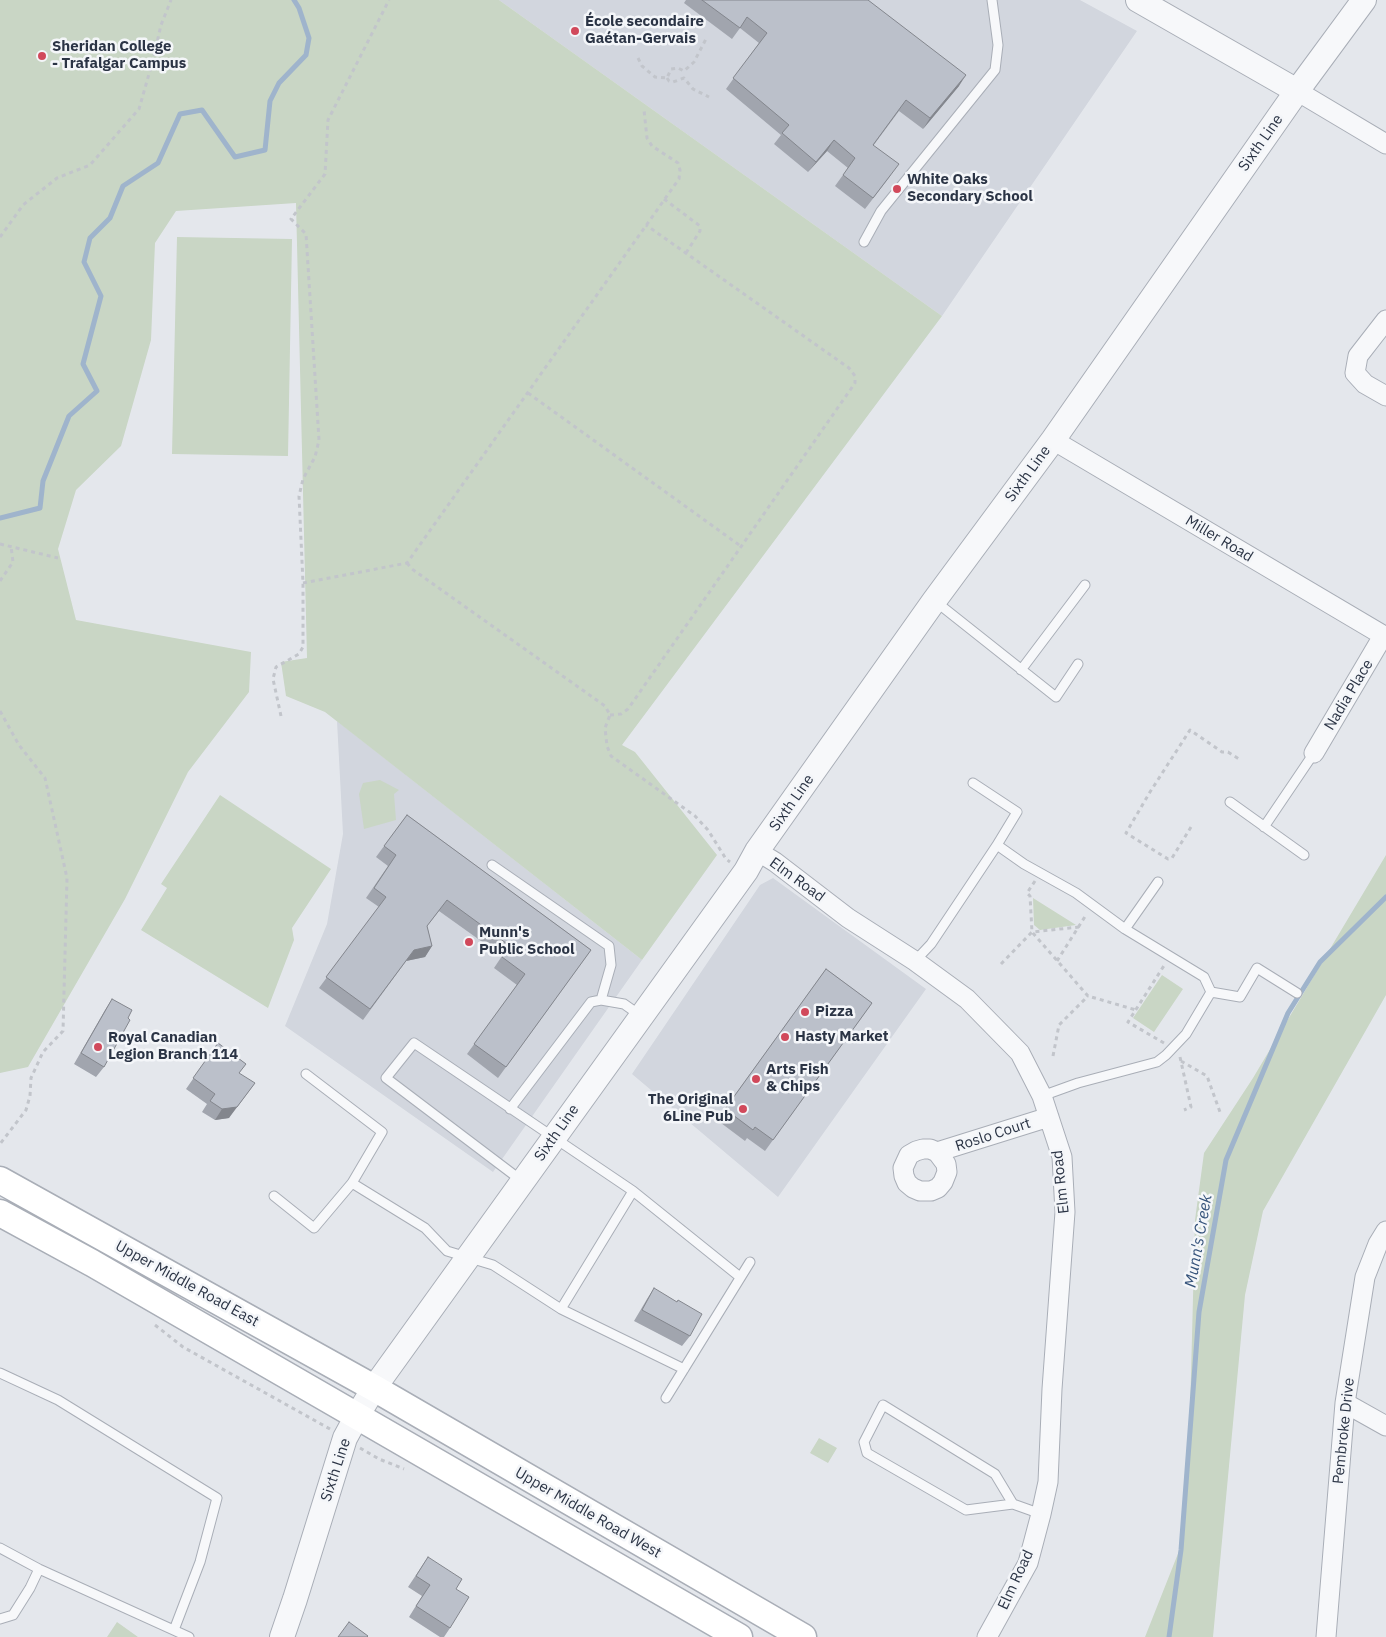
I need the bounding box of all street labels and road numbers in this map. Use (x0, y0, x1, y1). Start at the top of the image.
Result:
street label: Sixth Line (1235, 111, 1287, 175)
street label: Sixth Line (1001, 442, 1055, 506)
street label: Miller Road (1182, 512, 1256, 566)
street label: Nadia Place (1321, 656, 1377, 734)
street label: Sixth Line (766, 771, 818, 835)
street label: Elm Road (766, 854, 828, 906)
street label: Sixth Line (531, 1101, 583, 1165)
street label: Roslo Court (953, 1114, 1033, 1156)
street label: Elm Road (1049, 1149, 1073, 1215)
street label: Upper Middle Road East (112, 1237, 262, 1331)
street label: Pembroke Drive (1329, 1377, 1359, 1485)
street label: Sixth Line (317, 1436, 355, 1504)
street label: Upper Middle Road West (512, 1464, 664, 1562)
street label: Elm Road (994, 1547, 1038, 1613)

